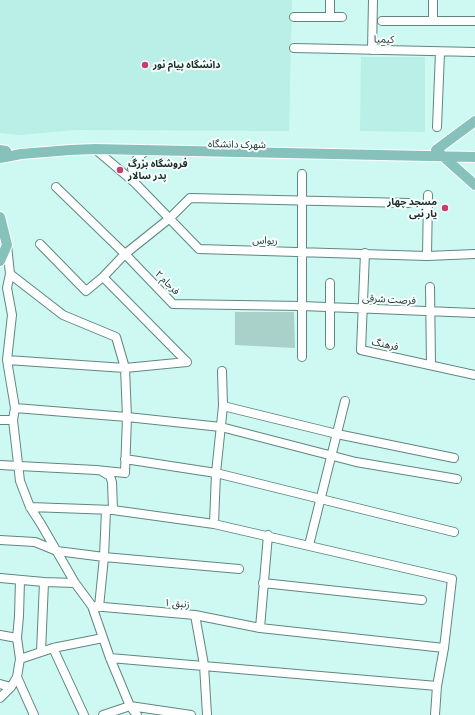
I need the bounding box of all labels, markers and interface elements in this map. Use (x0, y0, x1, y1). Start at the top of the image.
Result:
street label: کیمیا (374, 34, 394, 46)
place label: دانشگاه پیام نور (153, 59, 220, 71)
marker: دانشگاه پیام نور (140, 60, 150, 70)
street label: شهرک دانشگاه (208, 138, 266, 152)
place label: فروشگاه بزرگ پدر سالار (128, 158, 188, 182)
marker: فروشگاه بزرگ پدر سالار (115, 165, 125, 175)
place label: مسجد چهار یار نبی (387, 196, 437, 220)
marker: مسجد چهار یار نبی (440, 203, 450, 213)
street label: ریواس (252, 235, 278, 247)
street label: فرجام ۲ (152, 268, 182, 298)
street label: فرصت شرقی (362, 293, 416, 307)
street label: فرهنگ (371, 336, 399, 354)
street label: زنبق ۱ (164, 597, 190, 611)

